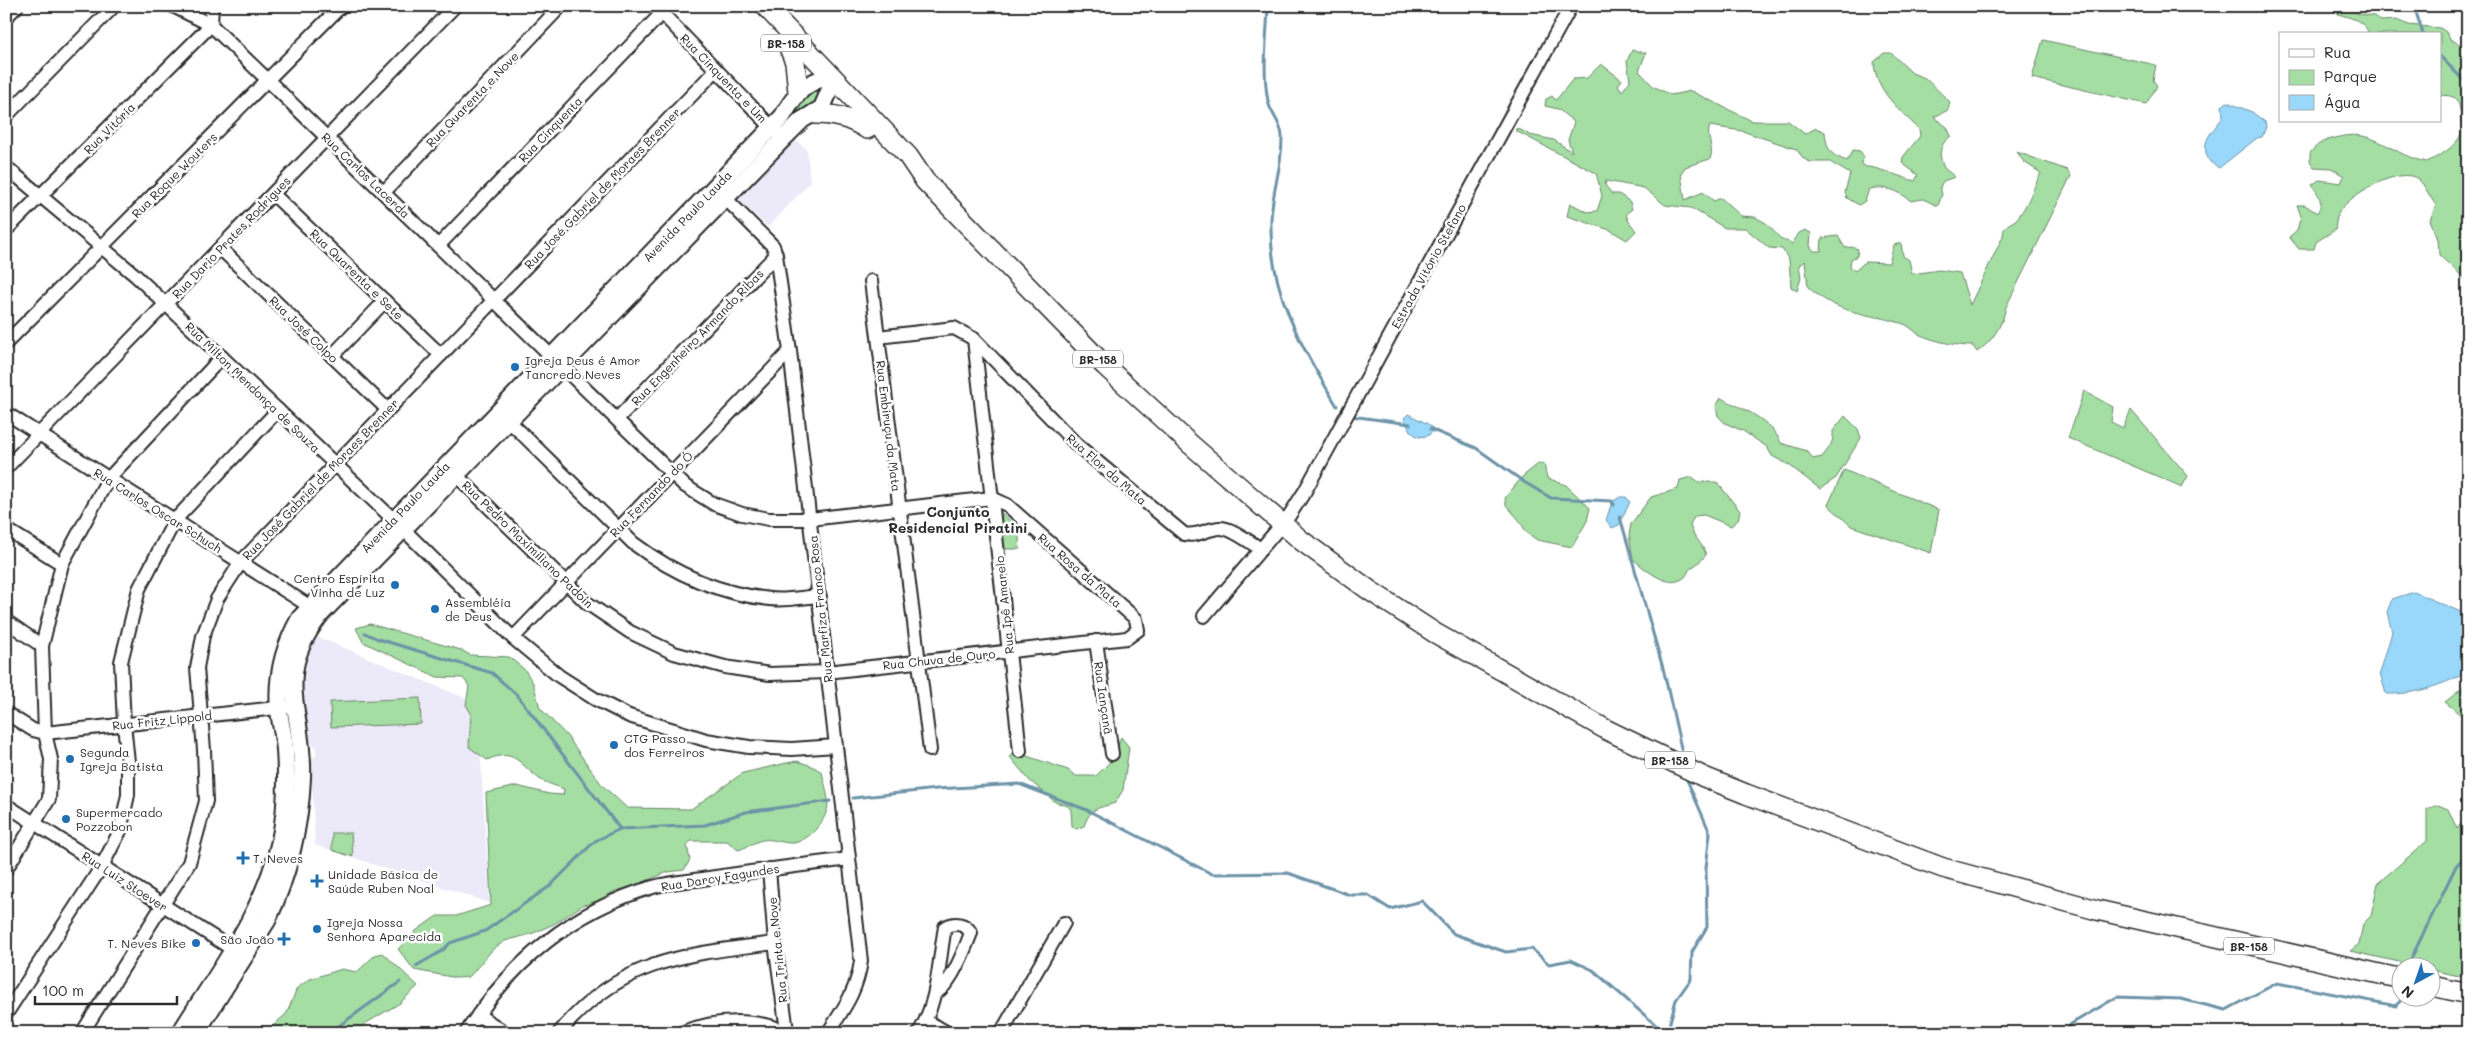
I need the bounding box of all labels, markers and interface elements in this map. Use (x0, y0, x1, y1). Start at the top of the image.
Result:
street label: Rua Cinquenta e Um (677, 30, 771, 126)
legend (2279, 32, 2442, 122)
road number: BR-158 (761, 34, 811, 52)
text: Rua (2324, 42, 2351, 62)
street label: Rua Quarenta e Nove (422, 48, 522, 150)
text: Parque (2324, 66, 2377, 86)
text: Água (2324, 92, 2361, 112)
street label: Rua Cinquenta (515, 93, 585, 165)
street label: Rua Vitória (80, 99, 138, 157)
street label: Rua José Gabriel de Moraes Brenner (520, 104, 684, 272)
street label: Rua Roque Wouters (128, 129, 220, 221)
street label: Rua Carlos Lacerda (318, 129, 414, 221)
street label: Avenida Paulo Lauda (639, 167, 735, 265)
street label: Rua Dario Prates Rodrigues (168, 172, 294, 302)
street label: Estrada Vitório Stefano (1387, 201, 1469, 331)
street label: Rua Quarenta e Sete (307, 225, 407, 323)
street label: Rua Engenheiro Armando Ribas (627, 265, 767, 409)
street label: Rua José Colpo (266, 292, 342, 366)
street label: Rua Milton Mendonça de Souza (182, 318, 324, 456)
road number: BR-158 (1073, 350, 1123, 368)
place label: Igreja Deus é Amor Tancredo Neves (525, 352, 640, 382)
street label: Rua Embiruçu da Mata (873, 359, 905, 493)
marker: Igreja Deus é Amor Tancredo Neves (509, 361, 521, 373)
street label: Rua José Gabriel de Moraes Brenner (238, 395, 402, 563)
street label: Rua Flor da Mata (1064, 430, 1150, 508)
street label: Rua Fernando do Ó (606, 448, 696, 540)
street label: Avenida Paulo Lauda (357, 458, 453, 556)
street label: Rua Carlos Oscar Schuch (91, 464, 225, 556)
street label: Rua Pedro Maximiliano Padoin (459, 477, 597, 611)
district label: Conjunto Residencial Piratini (888, 502, 1028, 537)
street label: Rua Rosa da Mata (1035, 529, 1125, 611)
street label: Rua Marfiza Franco Rosa (804, 535, 836, 683)
street label: Rua Ipê Amarelo (991, 555, 1017, 655)
place label: Centro Espírita Vinha de Luz (294, 570, 385, 600)
marker: Centro Espírita Vinha de Luz (389, 579, 401, 591)
place label: Assembléia de Deus (445, 594, 511, 624)
marker: Assembléia de Deus (429, 603, 441, 615)
street label: Rua Chuva de Ouro (882, 645, 996, 673)
street label: Rua Iançanã (1091, 660, 1117, 736)
street label: Rua Fritz Lippold (111, 707, 213, 733)
place label: CTG Passo dos Ferreiros (624, 730, 705, 760)
marker: CTG Passo dos Ferreiros (608, 739, 620, 751)
place label: Segunda Igreja Batista (80, 744, 164, 774)
road number: BR-158 (1645, 752, 1695, 768)
marker: Segunda Igreja Batista (64, 753, 76, 765)
place label: Supermercado Pozzobon (76, 804, 162, 834)
marker: Supermercado Pozzobon (60, 813, 72, 825)
street label: Rua Luiz Stoever (79, 847, 171, 915)
place label: T. Neves (253, 850, 303, 866)
marker: T. Neves (237, 852, 249, 864)
street label: Rua Darcy Fagundes (660, 860, 781, 894)
place label: Unidade Básica de Saúde Ruben Noal (328, 866, 438, 896)
marker: Unidade Básica de Saúde Ruben Noal (310, 874, 324, 888)
street label: Rua Trinta e Nove (763, 896, 791, 1004)
place label: Igreja Nossa Senhora Aparecida (327, 914, 442, 944)
marker: Igreja Nossa Senhora Aparecida (311, 923, 323, 935)
place label: São João (221, 931, 274, 947)
marker: São João (278, 933, 290, 945)
place label: T. Neves Bike (107, 935, 186, 951)
marker: T. Neves Bike (190, 937, 202, 949)
road number: BR-158 (2224, 938, 2274, 954)
north arrow (2392, 956, 2442, 1006)
scale bar (35, 974, 178, 1006)
text: 100 m (42, 980, 84, 1000)
text: N (2397, 982, 2418, 1003)

